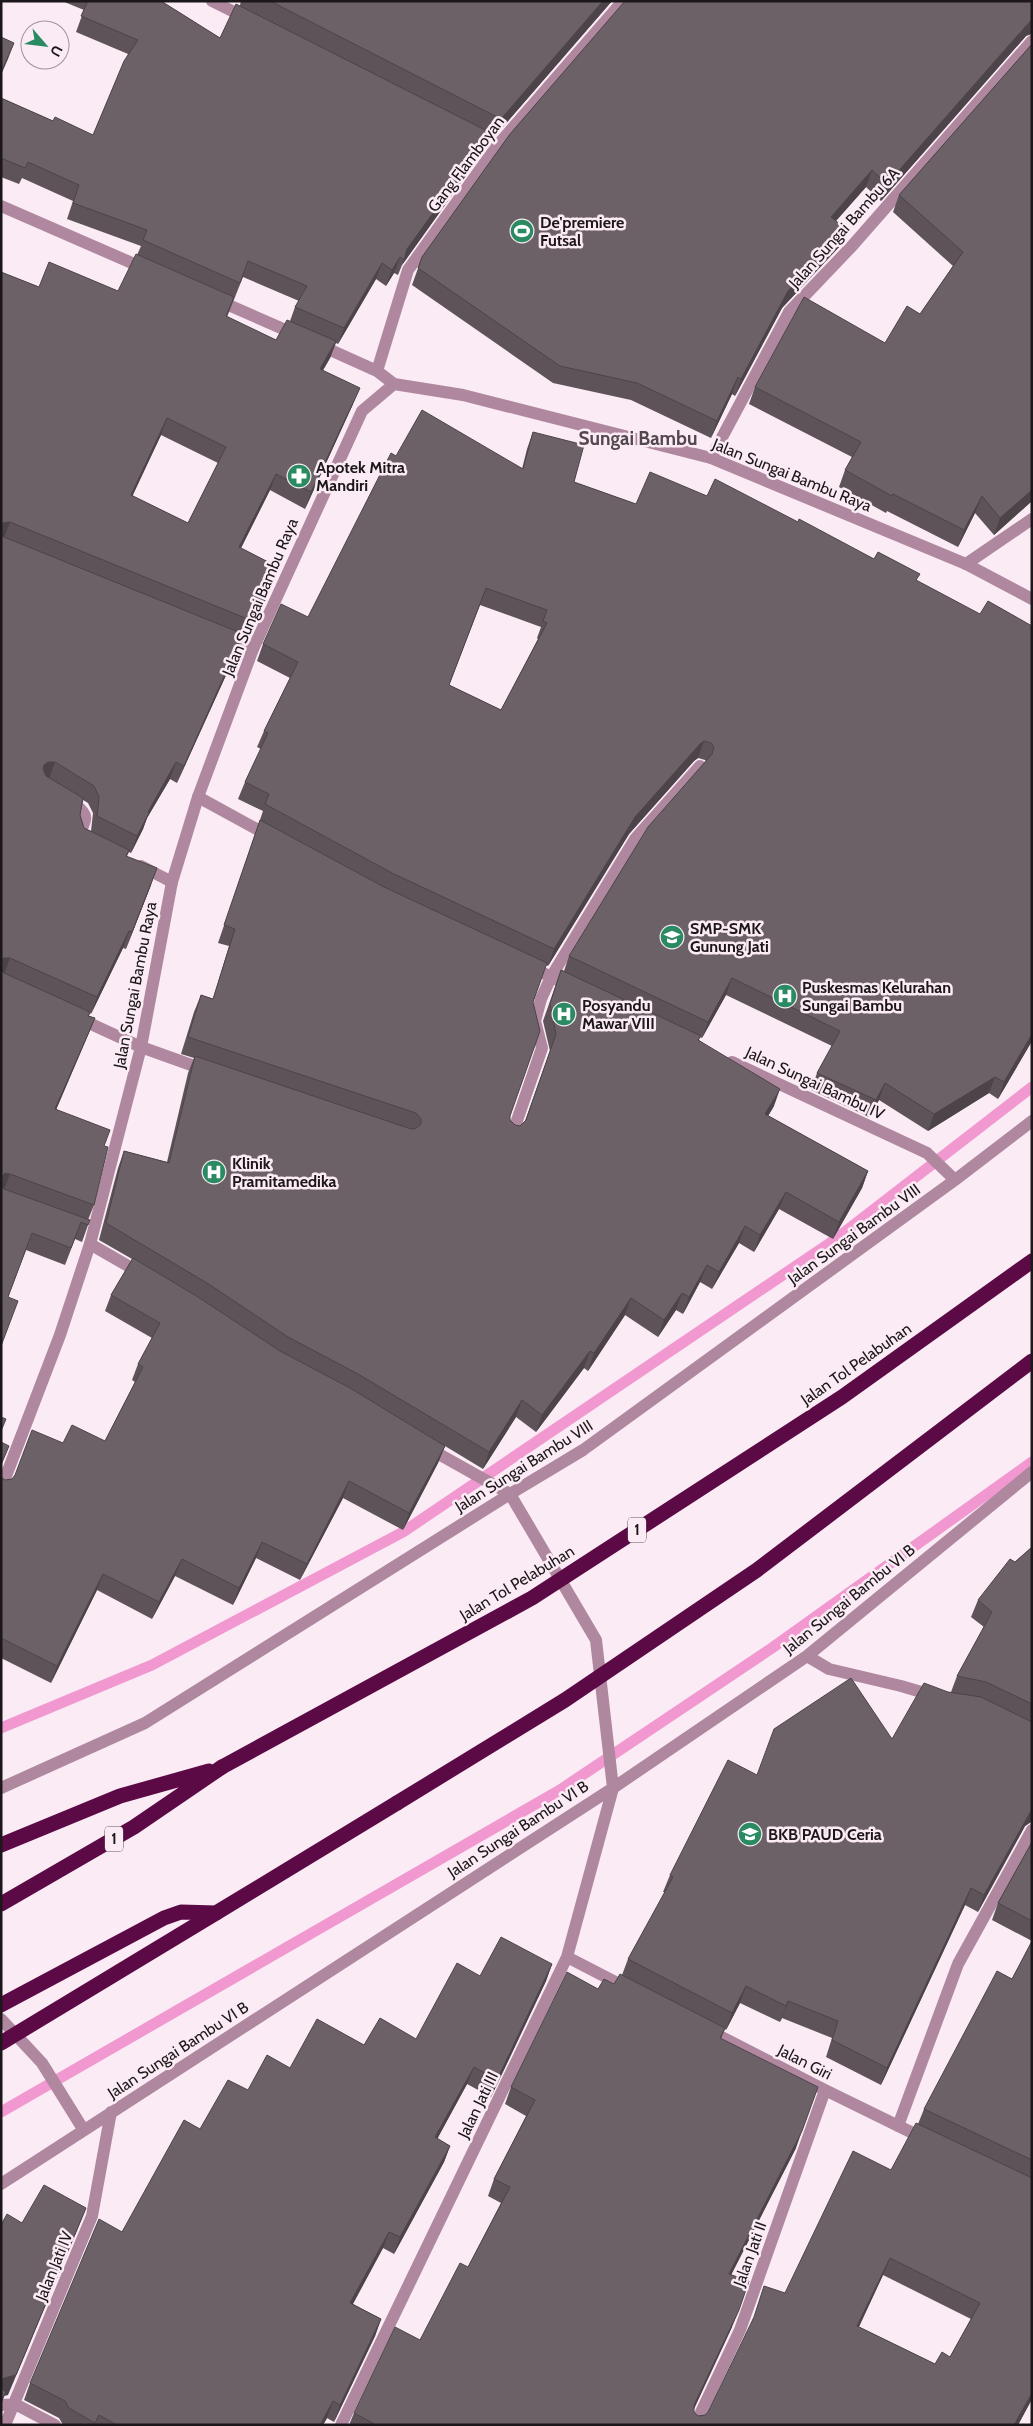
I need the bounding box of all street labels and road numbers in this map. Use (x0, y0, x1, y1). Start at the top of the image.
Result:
street label: Gang Flamboyan (424, 112, 508, 216)
street label: Jalan Sungai Bambu 6A (784, 164, 903, 293)
street label: Jalan Sungai Bambu Raya (709, 434, 874, 516)
street label: Jalan Sungai Bambu Raya (218, 515, 302, 680)
street label: Jalan Sungai Bambu Raya (109, 900, 161, 1071)
street label: Jalan Sungai Bambu IV (742, 1042, 888, 1124)
street label: Jalan Sungai Bambu VIII (783, 1180, 924, 1289)
street label: Jalan Tol Pelabuhan (796, 1319, 915, 1410)
street label: Jalan Sungai Bambu VIII (451, 1416, 596, 1517)
road number: 1 (628, 1518, 646, 1542)
street label: Jalan Sungai Bambu VI B (779, 1540, 919, 1659)
street label: Jalan Tol Pelabuhan (455, 1541, 578, 1625)
street label: Jalan Sungai Bambu VI B (443, 1776, 592, 1882)
road number: 1 (105, 1826, 123, 1852)
street label: Jalan Sungai Bambu VI B (103, 1997, 252, 2103)
street label: Jalan Giri (774, 2040, 835, 2084)
street label: Jalan Jati III (453, 2069, 502, 2142)
street label: Jalan Jati II (729, 2219, 770, 2290)
street label: Jalan Jati IV (31, 2228, 77, 2304)

